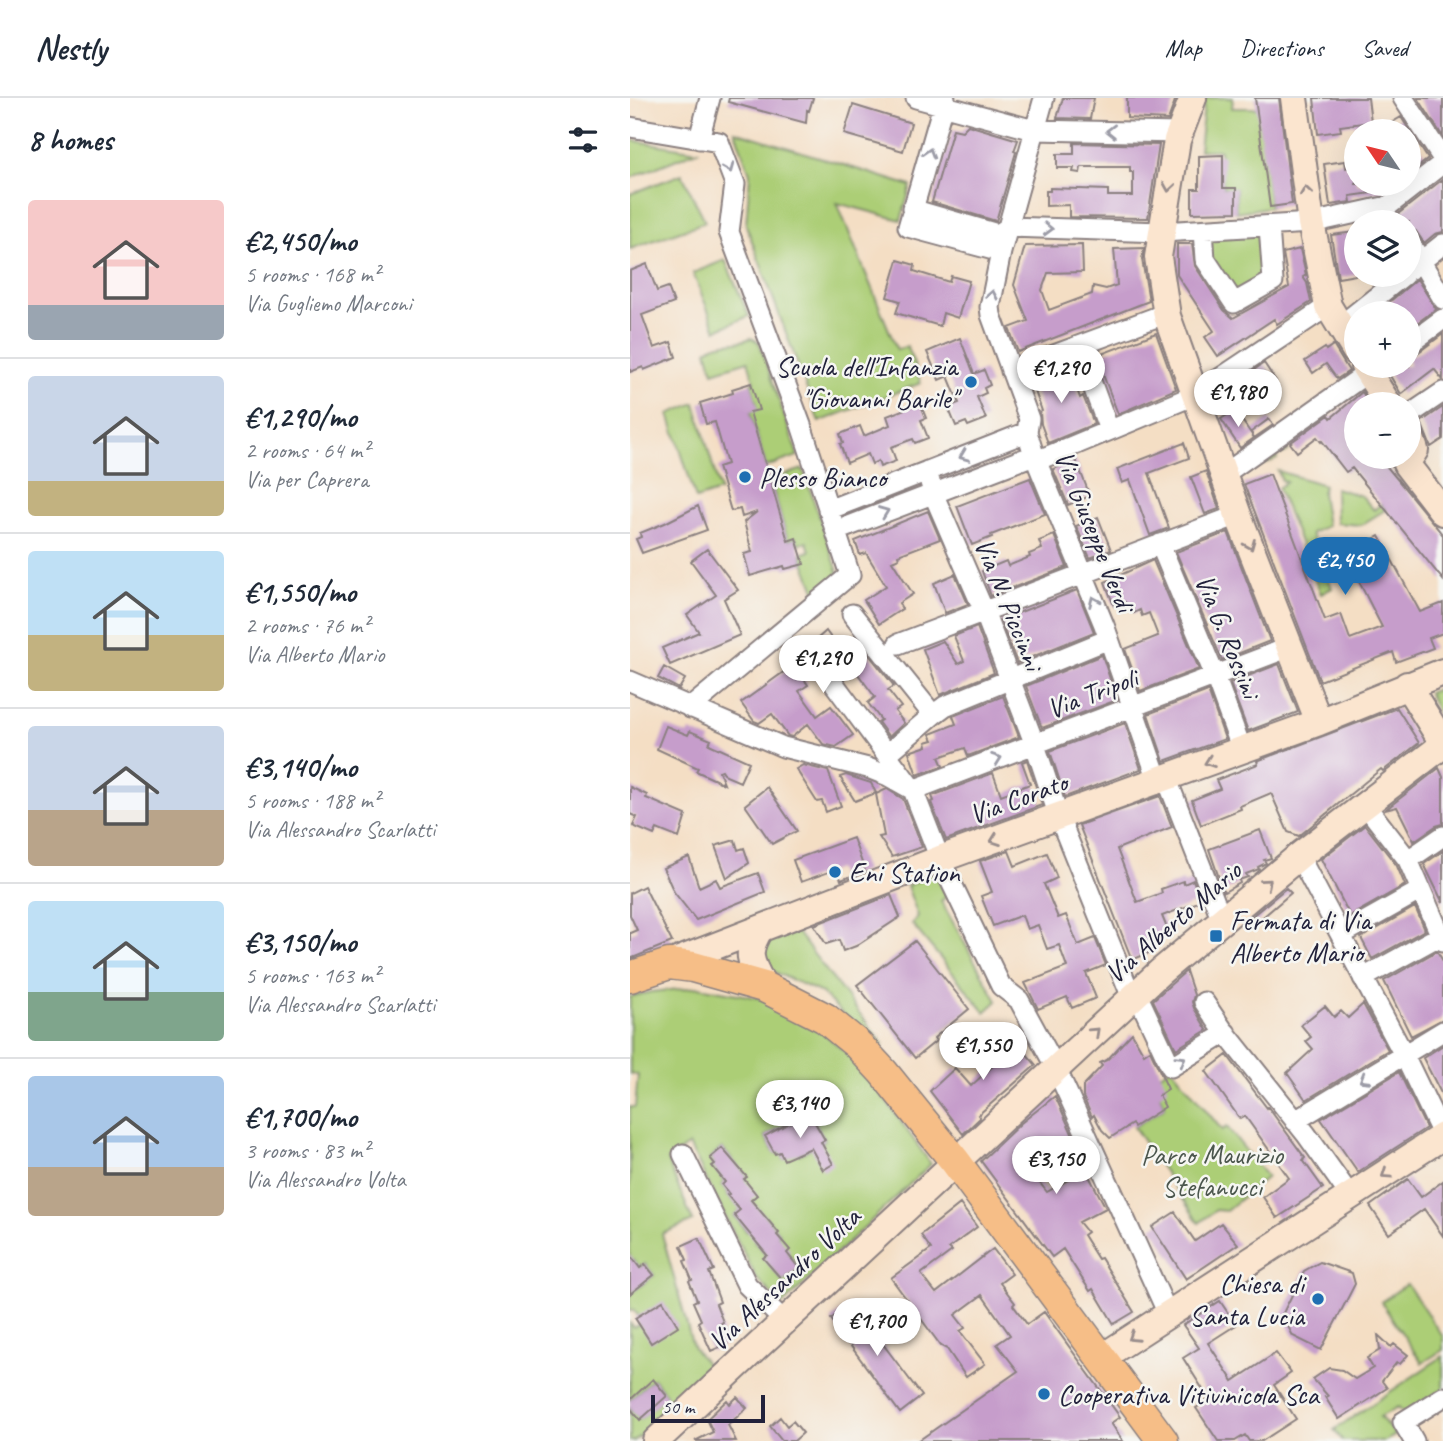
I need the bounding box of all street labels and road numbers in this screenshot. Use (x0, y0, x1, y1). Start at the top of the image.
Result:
street label: Via Giuseppe Verdi (1047, 445, 1145, 620)
street label: Via N. Piccinni (967, 533, 1053, 679)
street label: Via G. Rossini (1187, 569, 1270, 706)
street label: Via Tripoli (1042, 658, 1146, 726)
street label: Via Corato (964, 763, 1075, 832)
street label: Via Alberto Mario (1098, 852, 1250, 991)
street label: Via Alessandro Volta (701, 1198, 869, 1358)

